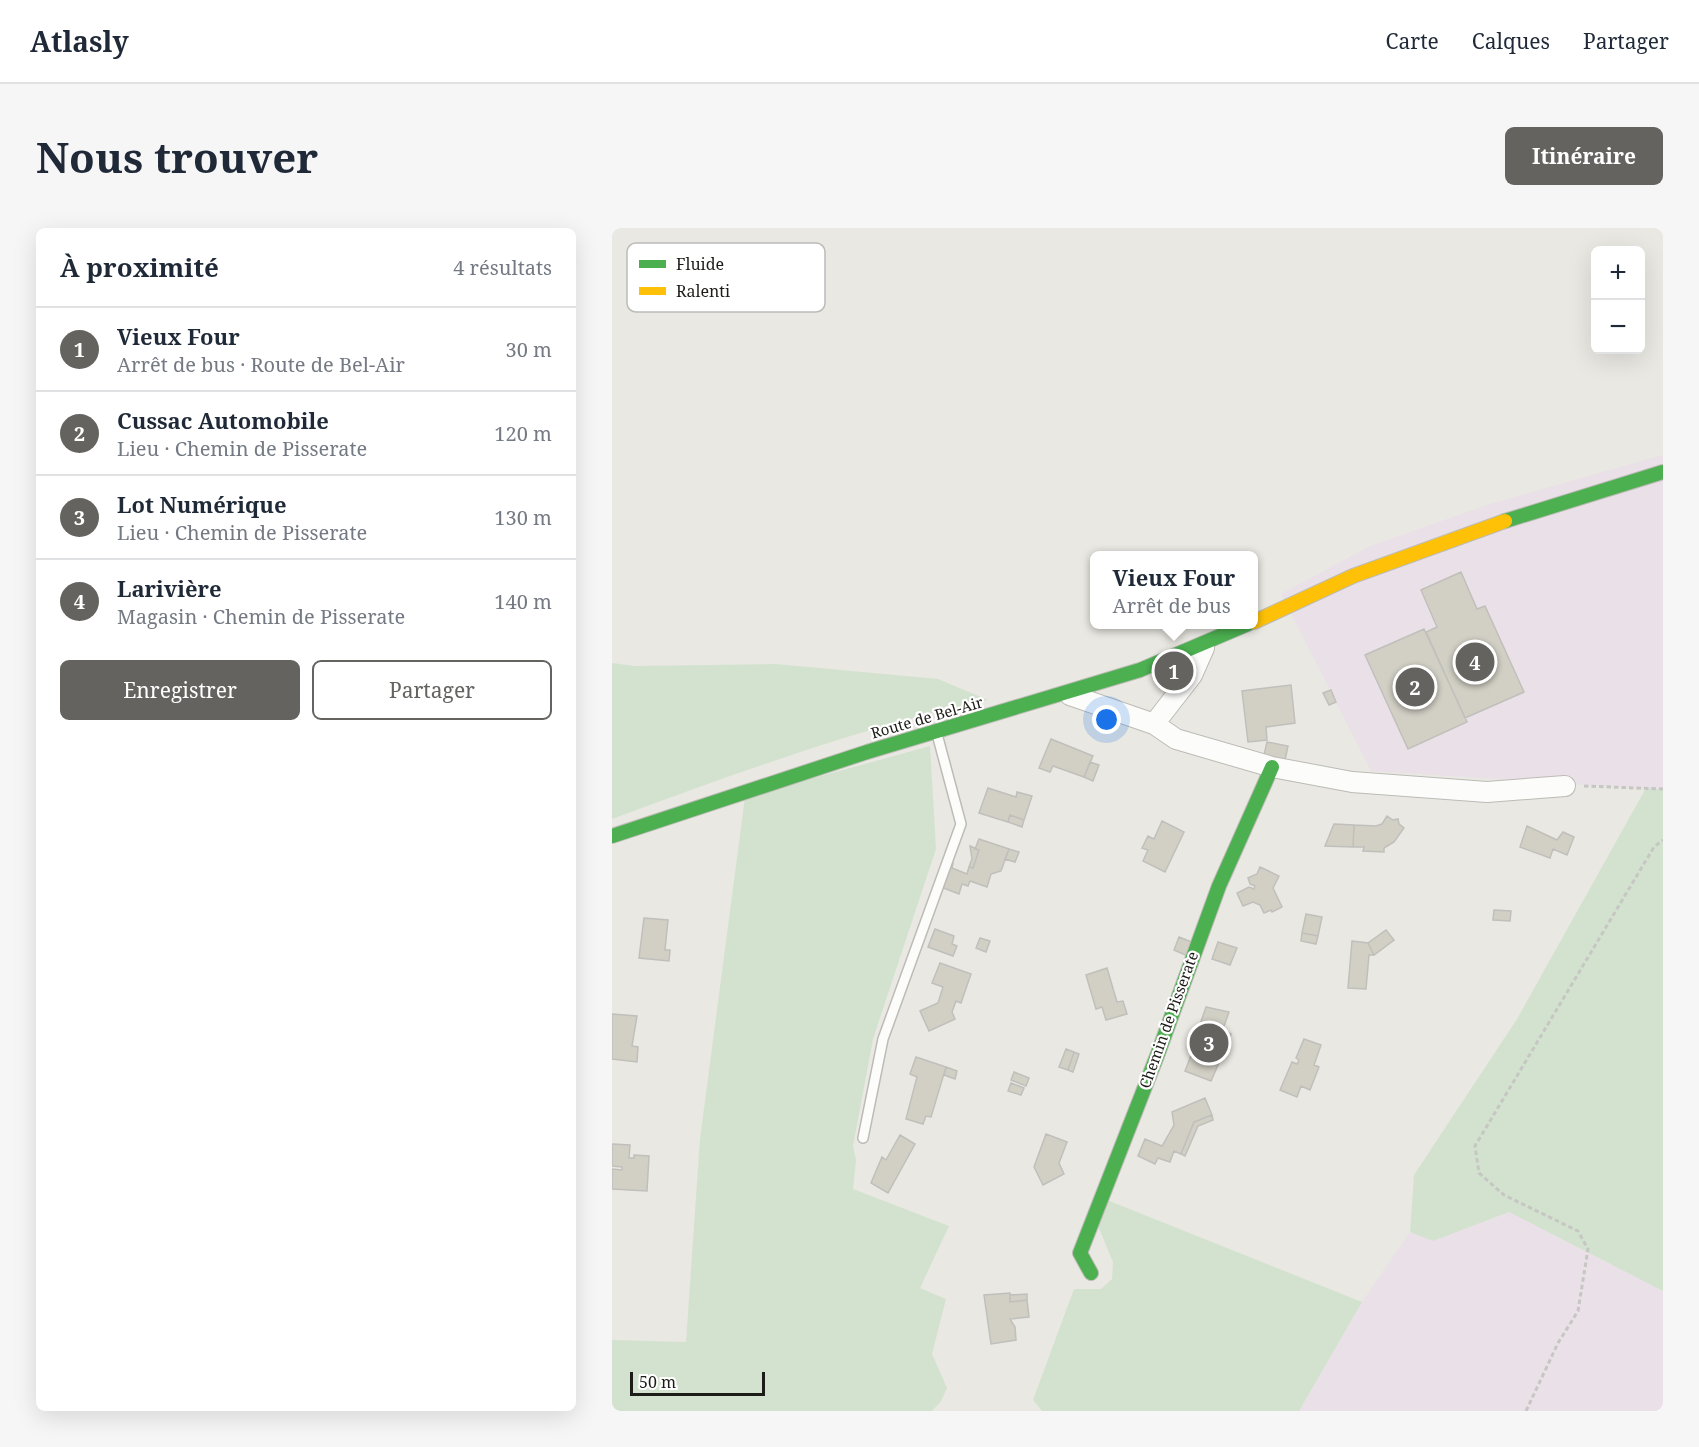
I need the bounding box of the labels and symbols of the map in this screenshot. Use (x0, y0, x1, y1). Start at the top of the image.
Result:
legend (627, 243, 825, 312)
text: Fluide (676, 253, 724, 275)
text: Ralenti (676, 280, 730, 302)
pin: 4 (1456, 640, 1494, 684)
pin: 1 (1154, 648, 1194, 694)
pin: 2 (1396, 664, 1434, 710)
street label: Route de Bel-Air (868, 691, 985, 743)
your location (1092, 705, 1121, 734)
street label: Chemin de Pisserate (1134, 948, 1202, 1091)
pin: 3 (1190, 1020, 1228, 1066)
scale bar (630, 1369, 765, 1396)

